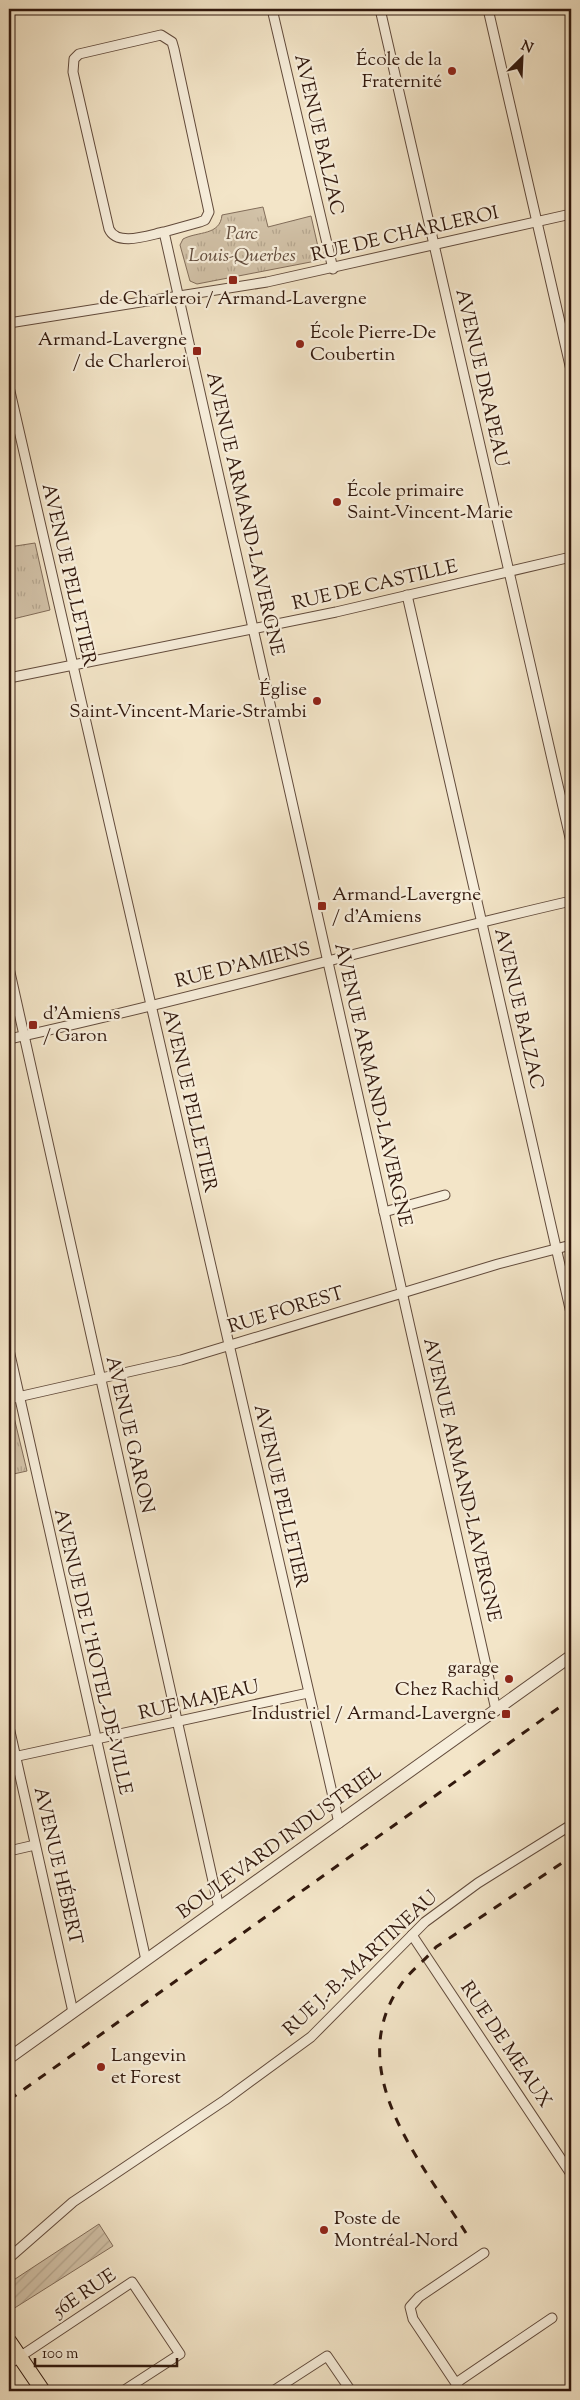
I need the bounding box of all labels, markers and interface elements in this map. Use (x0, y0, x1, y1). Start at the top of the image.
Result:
north arrow (498, 32, 548, 82)
text: N (517, 37, 536, 59)
place label: École de la Fraternité (356, 47, 442, 96)
street label: AVENUE BALZAC (286, 52, 350, 218)
marker: École de la Fraternité (446, 65, 458, 77)
street label: RUE DE CHARLEROI (308, 200, 502, 270)
park label: Parc Louis-Querbes (188, 221, 296, 270)
marker: de Charleroi / Armand-Lavergne (227, 274, 239, 286)
place label: de Charleroi / Armand-Lavergne (99, 286, 367, 313)
street label: AVENUE DRAPEAU (447, 286, 515, 470)
place label: École Pierre-De Coubertin (310, 320, 437, 369)
place label: Armand-Lavergne / de Charleroi (38, 327, 187, 376)
marker: École Pierre-De Coubertin (294, 338, 306, 350)
marker: Armand-Lavergne / de Charleroi (191, 345, 203, 357)
street label: AVENUE ARMAND-LAVERGNE (198, 369, 290, 659)
place label: École primaire Saint-Vincent-Marie (347, 478, 513, 527)
street label: AVENUE PELLETIER (34, 481, 102, 669)
marker: École primaire Saint-Vincent-Marie (331, 496, 343, 508)
street label: RUE DE CASTILLE (290, 554, 461, 618)
place label: Église Saint-Vincent-Marie-Strambi (69, 677, 307, 726)
marker: Église Saint-Vincent-Marie-Strambi (311, 695, 323, 707)
place label: Armand-Lavergne / d'Amiens (332, 882, 481, 931)
marker: Armand-Lavergne / d'Amiens (316, 900, 328, 912)
street label: AVENUE BALZAC (486, 926, 550, 1092)
street label: RUE D'AMIENS (173, 936, 313, 996)
street label: AVENUE ARMAND-LAVERGNE (326, 940, 418, 1230)
place label: d'Amiens / Garon (43, 1001, 120, 1050)
street label: AVENUE PELLETIER (155, 1007, 223, 1195)
marker: d'Amiens / Garon (27, 1019, 39, 1031)
street label: RUE FOREST (225, 1281, 347, 1341)
street label: AVENUE ARMAND-LAVERGNE (415, 1335, 507, 1625)
street label: AVENUE GARON (98, 1354, 160, 1516)
street label: AVENUE PELLETIER (246, 1402, 314, 1590)
street label: AVENUE DE L'HOTEL-DE-VILLE (46, 1506, 138, 1798)
place label: garage Chez Rachid (395, 1655, 499, 1704)
marker: garage Chez Rachid (503, 1673, 515, 1685)
street label: RUE MAJEAU (136, 1674, 262, 1728)
place label: Industriel / Armand-Lavergne (252, 1701, 496, 1728)
marker: Industriel / Armand-Lavergne (500, 1708, 512, 1720)
street label: BOULEVARD INDUSTRIEL (172, 1759, 388, 1926)
street label: AVENUE HÉBERT (26, 1785, 88, 1947)
street label: RUE J.-B.-MARTINEAU (278, 1885, 445, 2043)
street label: RUE DE MEAUX (453, 1976, 557, 2114)
place label: Langevin et Forest (111, 2043, 187, 2092)
marker: Langevin et Forest (95, 2061, 107, 2073)
place label: Poste de Montréal-Nord (334, 2206, 459, 2255)
marker: Poste de Montréal-Nord (318, 2224, 330, 2236)
street label: 56E RUE (47, 2263, 122, 2326)
scale bar (35, 2335, 178, 2367)
text: 100 m (42, 2344, 79, 2365)

